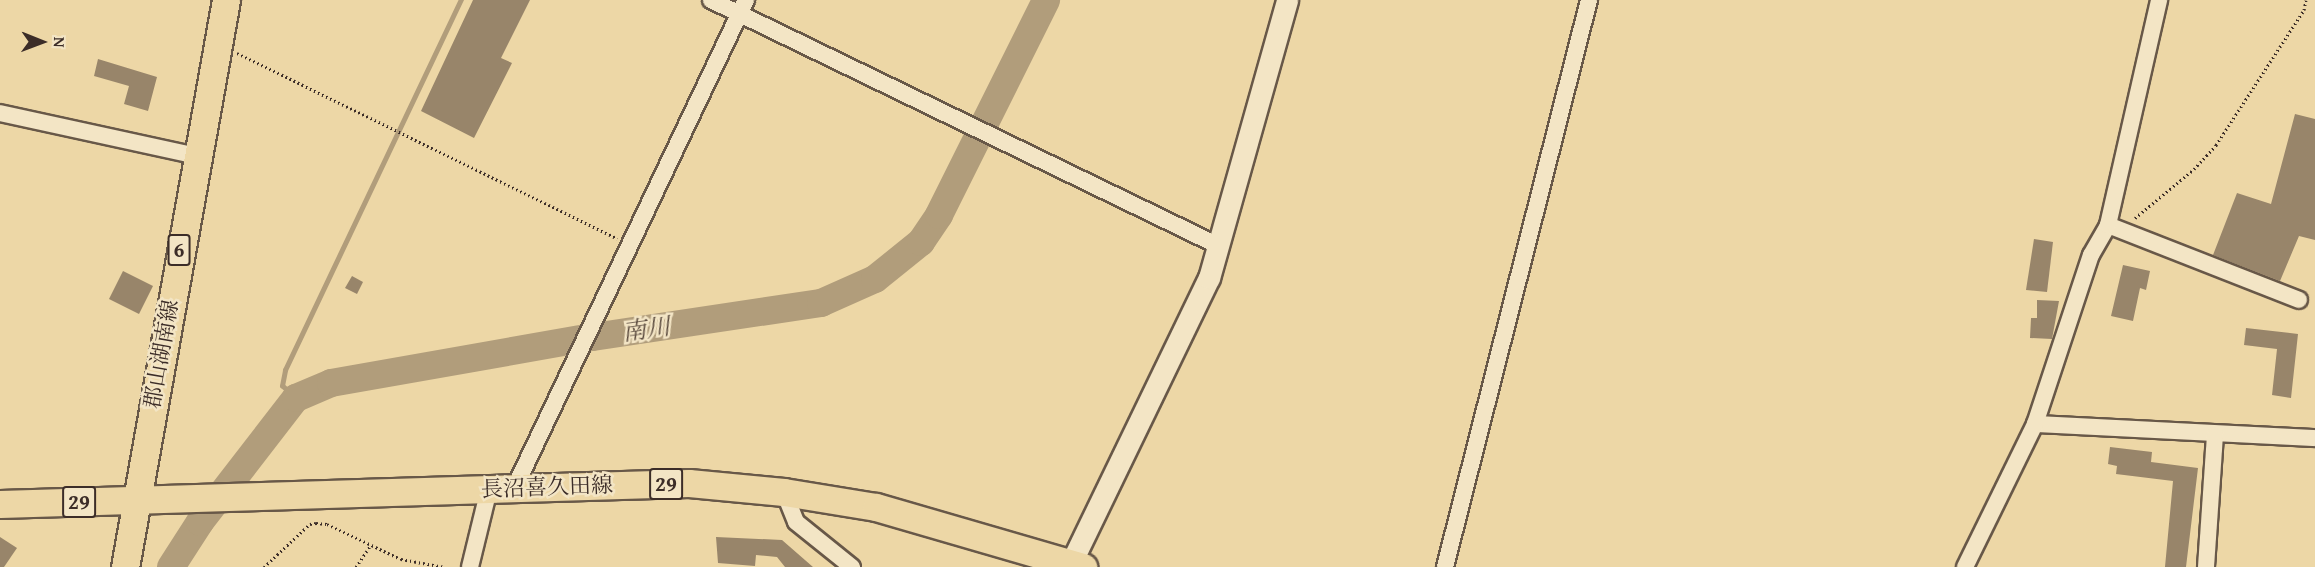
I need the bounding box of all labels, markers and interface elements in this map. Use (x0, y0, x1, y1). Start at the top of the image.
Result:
north arrow (12, 12, 72, 72)
text: N (48, 37, 72, 48)
road number: 6 (167, 232, 191, 268)
street label: 郡山湖南線 (138, 298, 184, 410)
water label: 南川 (620, 311, 672, 347)
road number: 29 (648, 466, 684, 502)
street label: 長沼喜久田線 (481, 472, 613, 502)
road number: 29 (61, 484, 97, 520)

